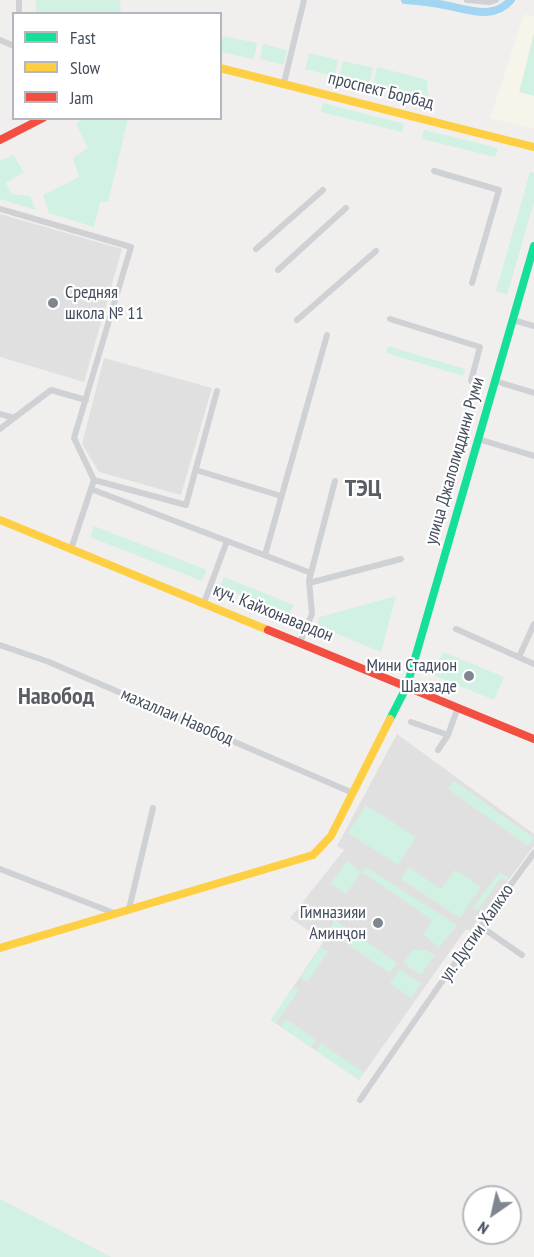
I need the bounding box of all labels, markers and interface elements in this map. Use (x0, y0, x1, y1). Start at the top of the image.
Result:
legend (12, 12, 222, 120)
text: Fast (70, 26, 96, 49)
text: Slow (70, 56, 100, 79)
street label: проспект Борбад (326, 67, 436, 115)
text: Jam (70, 86, 93, 109)
place label: Средняя школа № 11 (65, 282, 143, 324)
marker: Средняя школа № 11 (46, 296, 60, 310)
street label: улица Джалолиддини Руми (421, 375, 489, 547)
district label: ТЭЦ (345, 475, 381, 503)
street label: куч. Кайхонавардон (210, 579, 336, 647)
place label: Мини Стадион Шахзаде (366, 655, 457, 698)
marker: Мини Стадион Шахзаде (462, 669, 476, 683)
district label: Навобод (18, 683, 94, 711)
street label: махаллаи Навобод (117, 684, 237, 750)
street label: ул. Дустии Халкхо (435, 880, 519, 986)
place label: Гимназияи Аминҷон (300, 902, 366, 944)
marker: Гимназияи Аминҷон (371, 916, 385, 930)
north arrow (462, 1185, 522, 1245)
text: N (474, 1218, 492, 1239)

